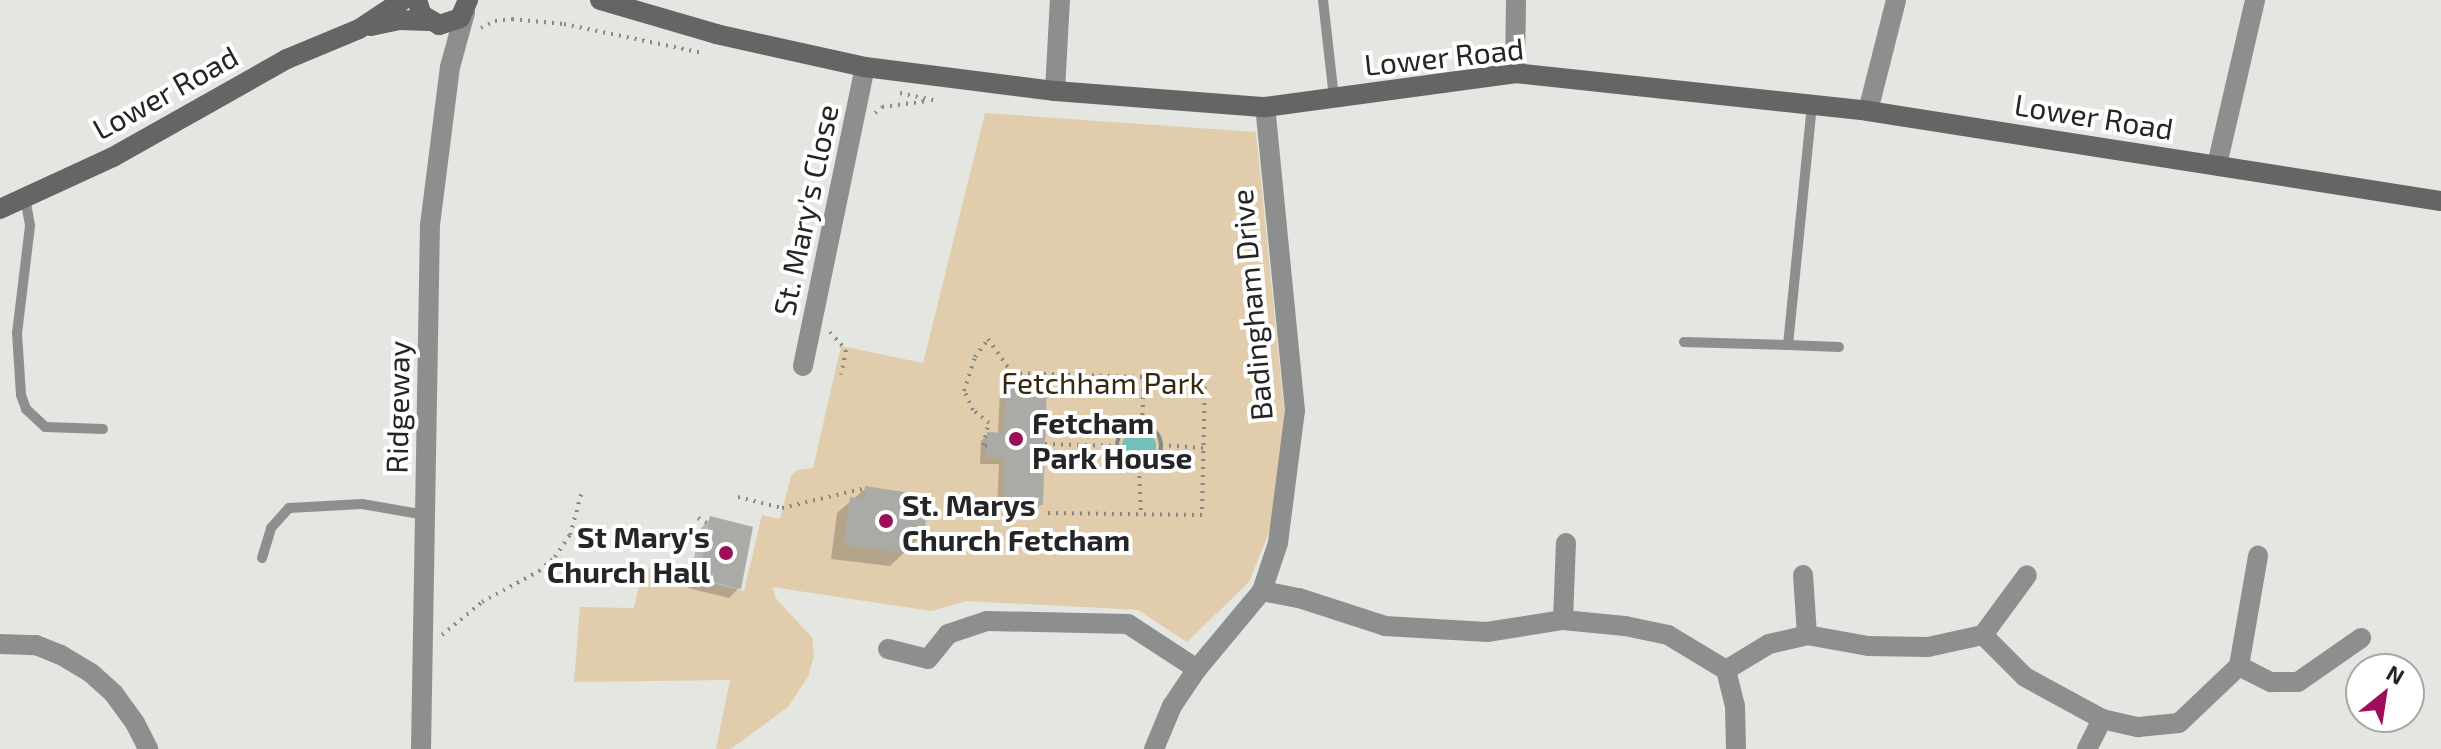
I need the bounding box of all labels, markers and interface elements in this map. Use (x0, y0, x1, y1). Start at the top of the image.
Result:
street label: Lower Road (1362, 30, 1526, 82)
street label: Lower Road (86, 37, 244, 147)
street label: Lower Road (2012, 86, 2176, 146)
street label: St. Mary's Close (765, 101, 845, 319)
street label: Badingham Drive (1223, 188, 1279, 422)
street label: Ridgeway (378, 340, 416, 474)
park label: Fetchham Park (1001, 364, 1205, 400)
place label: Fetcham Park House (1032, 404, 1193, 474)
marker: Fetcham Park House (1007, 430, 1025, 448)
place label: St. Marys Church Fetcham (902, 486, 1130, 556)
marker: St. Marys Church Fetcham (877, 512, 895, 530)
place label: St Mary's Church Hall (547, 518, 710, 588)
marker: St Mary's Church Hall (717, 544, 735, 562)
north arrow (2345, 653, 2425, 733)
text: N (2383, 659, 2409, 689)

